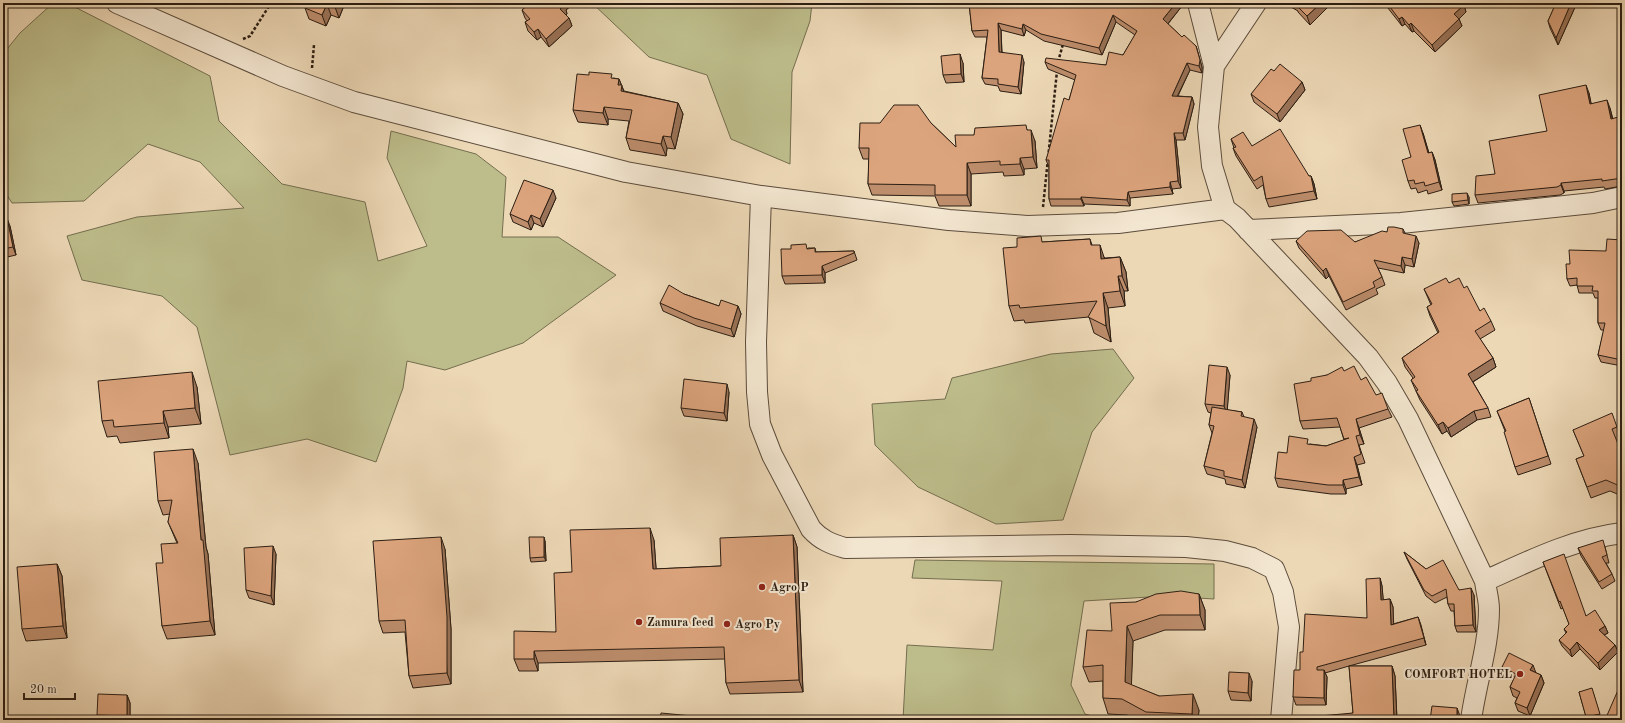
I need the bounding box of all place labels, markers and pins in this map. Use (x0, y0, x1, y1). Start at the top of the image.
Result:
marker: Agro P (757, 582, 767, 592)
place label: Agro P (770, 582, 809, 594)
marker: Zamura feed (634, 617, 644, 627)
place label: Zamura feed (647, 617, 714, 629)
marker: Agro Py (722, 619, 732, 629)
place label: Agro Py (735, 619, 780, 631)
place label: COMFORT HOTEL (1404, 669, 1512, 681)
marker: COMFORT HOTEL (1515, 669, 1525, 679)

